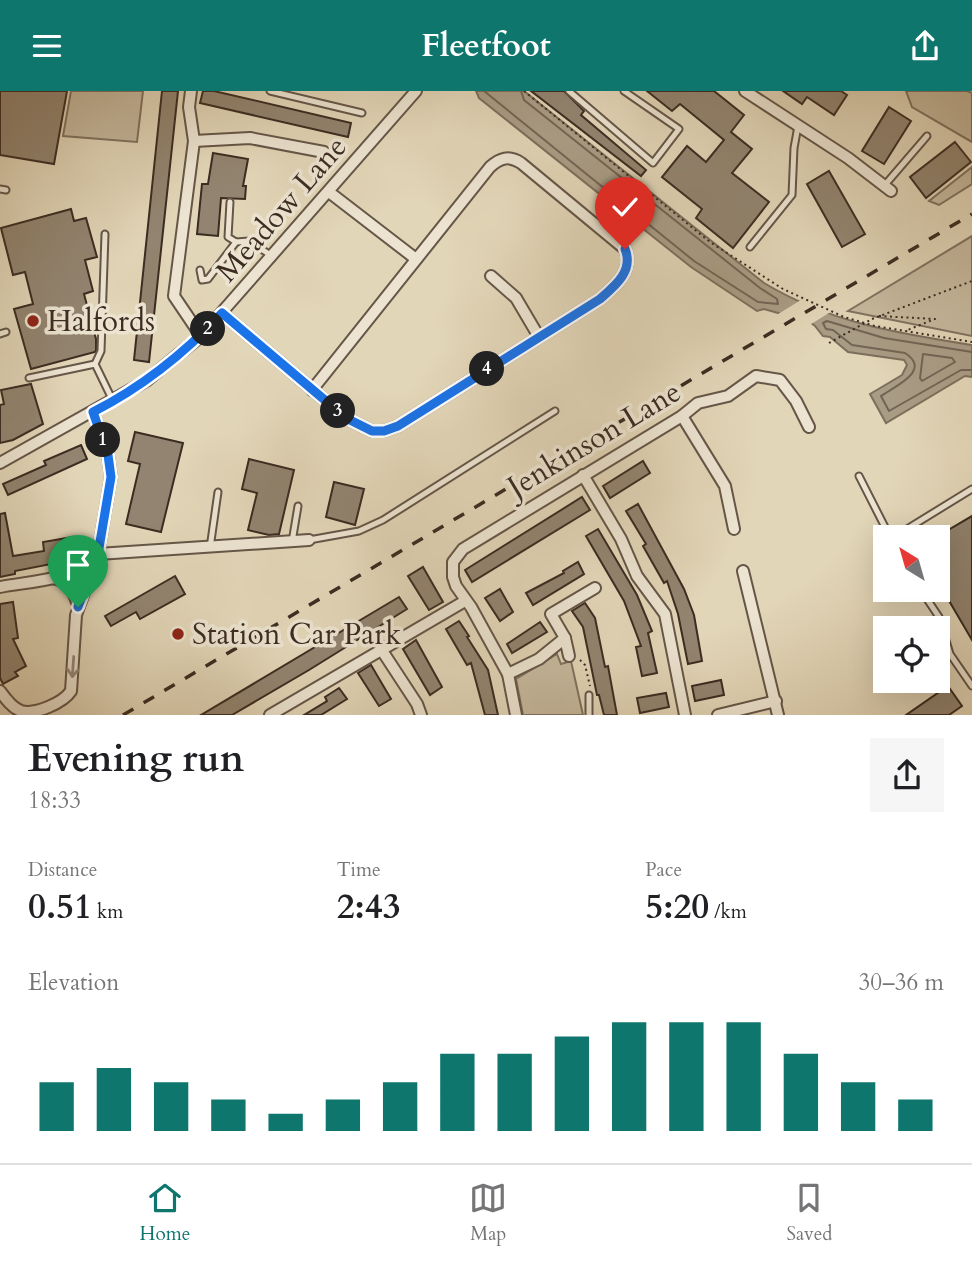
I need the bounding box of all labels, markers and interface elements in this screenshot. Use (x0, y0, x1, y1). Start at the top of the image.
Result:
text: Fleetfoot (421, 24, 551, 68)
icon: menu (28, 27, 66, 65)
icon: share (906, 27, 944, 65)
street label: Meadow Lane (207, 128, 356, 291)
pin (595, 177, 655, 249)
icon: check (606, 188, 644, 226)
place label: Halfords (47, 301, 155, 342)
pin: 2 (190, 311, 226, 347)
marker: Halfords (25, 313, 41, 329)
text: 2 (203, 315, 212, 341)
pin: 4 (470, 351, 504, 387)
text: 4 (482, 355, 491, 381)
street label: Jenkinson Lane (496, 372, 689, 509)
pin: 3 (320, 393, 356, 429)
text: 3 (333, 397, 342, 423)
pin: 1 (86, 423, 120, 457)
text: 1 (98, 426, 107, 452)
north arrow (873, 525, 950, 602)
map controls (873, 525, 950, 693)
pin (48, 535, 108, 607)
icon: arrive (59, 546, 97, 584)
place label: Station Car Park (192, 614, 401, 655)
button: locate (873, 616, 950, 693)
marker: Station Car Park (170, 626, 186, 642)
one-way arrow (66, 655, 79, 678)
text: Evening run (28, 733, 244, 785)
button: share (870, 738, 944, 812)
text: 18:33 (28, 785, 81, 816)
text: Distance (28, 857, 97, 883)
text: Time (337, 857, 381, 883)
text: Pace (645, 857, 682, 883)
text: 0.51 (28, 883, 92, 931)
text: 2:43 (337, 883, 401, 931)
text: 5:20 (645, 883, 709, 931)
text: km (92, 899, 123, 925)
text: /km (709, 899, 747, 925)
text: Elevation (28, 967, 119, 998)
text: 30–36 m (859, 967, 944, 998)
tab: Home (140, 1179, 190, 1247)
tab: Map (469, 1179, 507, 1247)
tab: Saved (786, 1179, 832, 1247)

